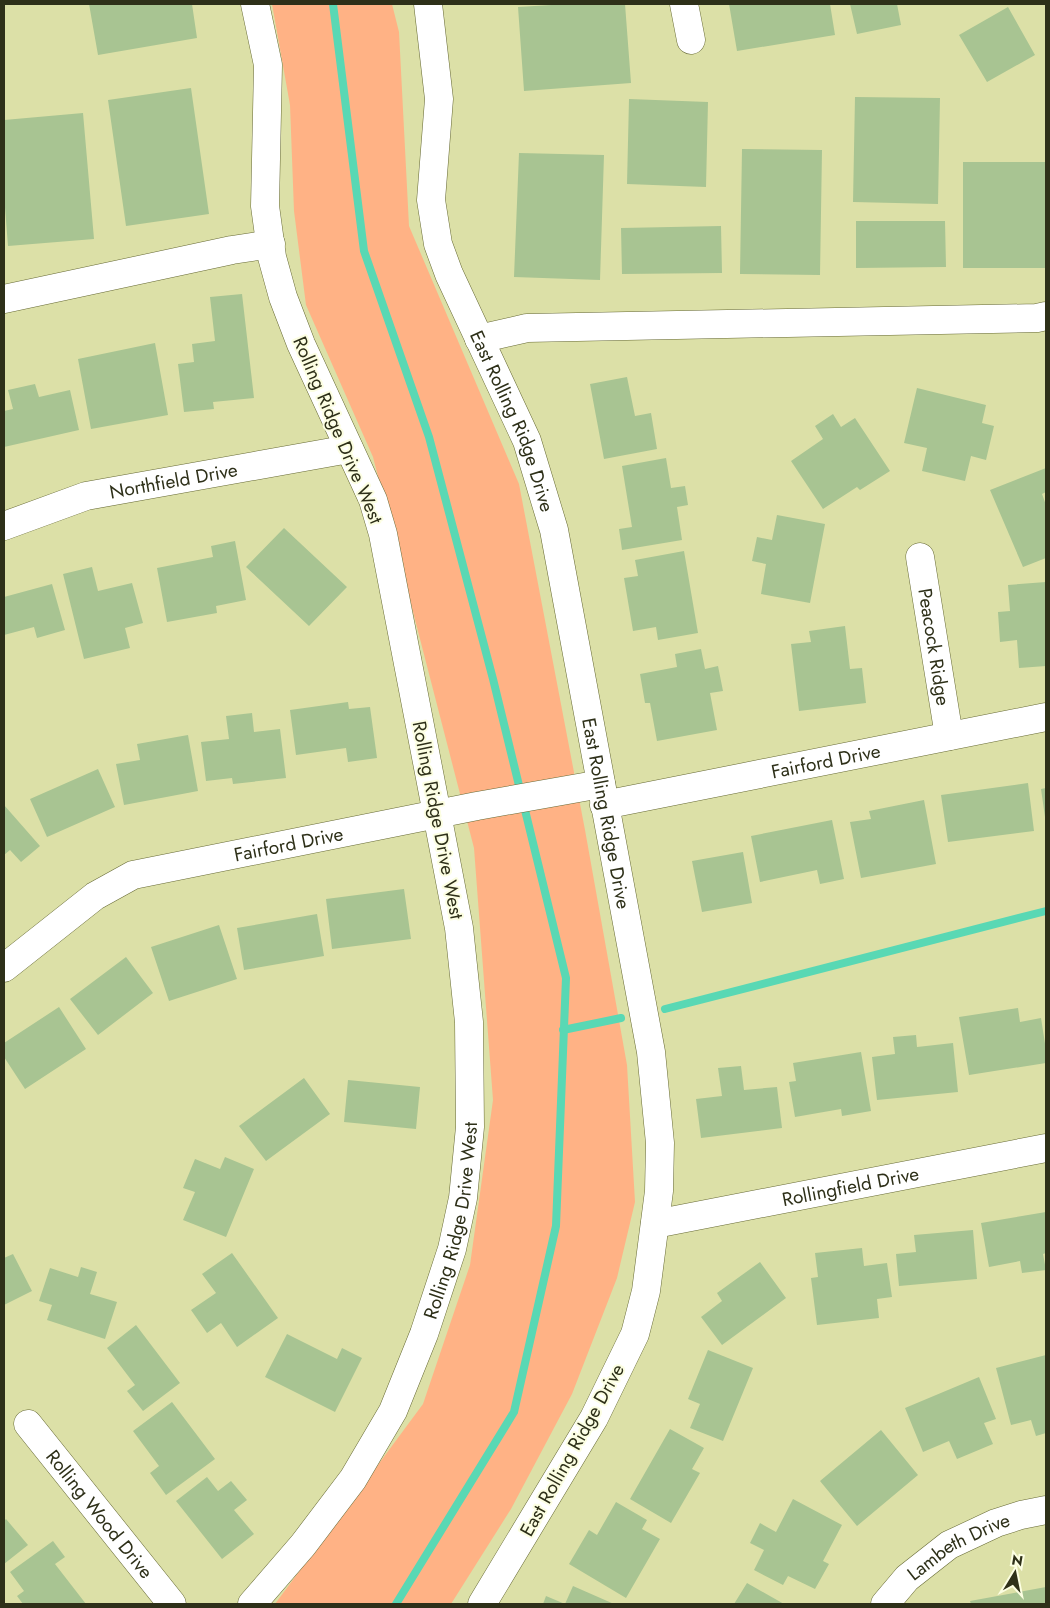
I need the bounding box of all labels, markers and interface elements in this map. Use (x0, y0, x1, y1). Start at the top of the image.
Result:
street label: East Rolling Ridge Drive (464, 326, 561, 515)
street label: Rolling Ridge Drive West (286, 332, 390, 528)
street label: Northfield Drive (107, 456, 240, 505)
street label: Peacock Ridge (912, 586, 957, 708)
street label: East Rolling Ridge Drive (576, 716, 638, 911)
street label: Rolling Ridge Drive West (406, 719, 471, 922)
street label: Fairford Drive (769, 737, 883, 785)
street label: Fairford Drive (232, 820, 346, 868)
street label: Rolling Ridge Drive West (416, 1121, 484, 1322)
street label: Rollingfield Drive (780, 1159, 921, 1213)
street label: East Rolling Ridge Drive (513, 1359, 631, 1541)
street label: Rolling Wood Drive (40, 1444, 160, 1584)
street label: Lambeth Drive (901, 1506, 1013, 1587)
north arrow (990, 1548, 1040, 1598)
text: N (1010, 1549, 1024, 1571)

